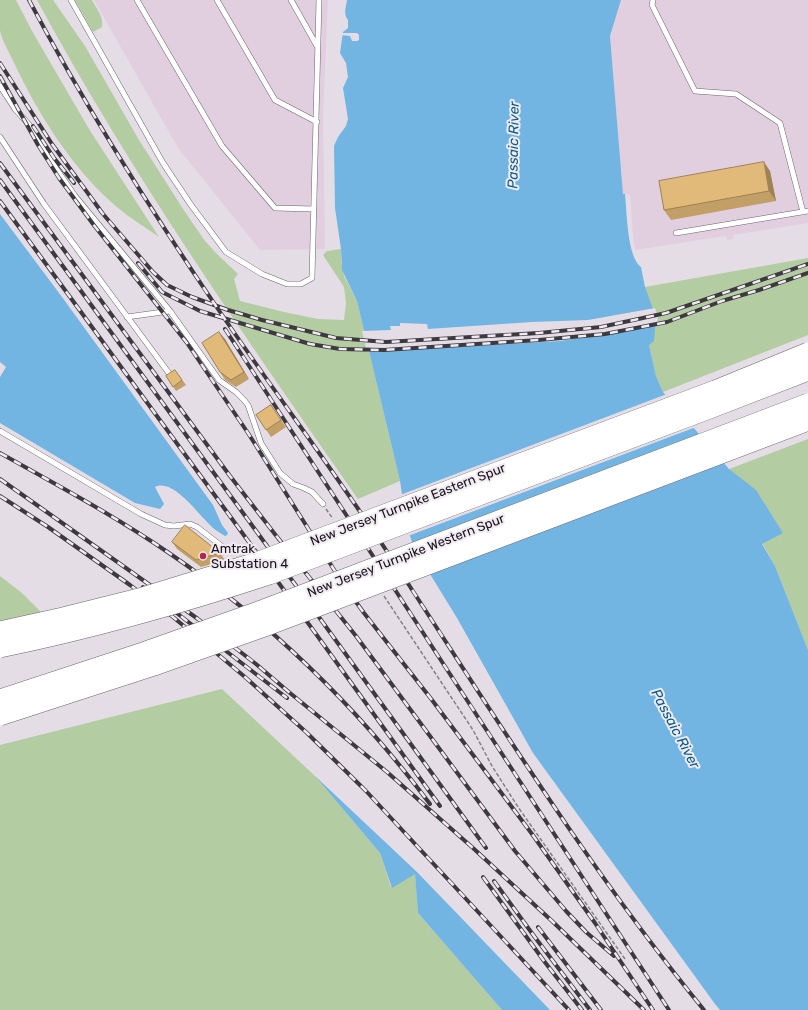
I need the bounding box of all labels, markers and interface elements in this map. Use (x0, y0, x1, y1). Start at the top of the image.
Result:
water label: Passaic River (505, 101, 523, 189)
street label: New Jersey Turnpike Eastern Spur (308, 460, 508, 550)
street label: New Jersey Turnpike Western Spur (305, 511, 507, 601)
place label: Amtrak Substation 4 (211, 541, 288, 572)
marker: Amtrak Substation 4 (198, 551, 208, 561)
water label: Passaic River (647, 686, 703, 772)

